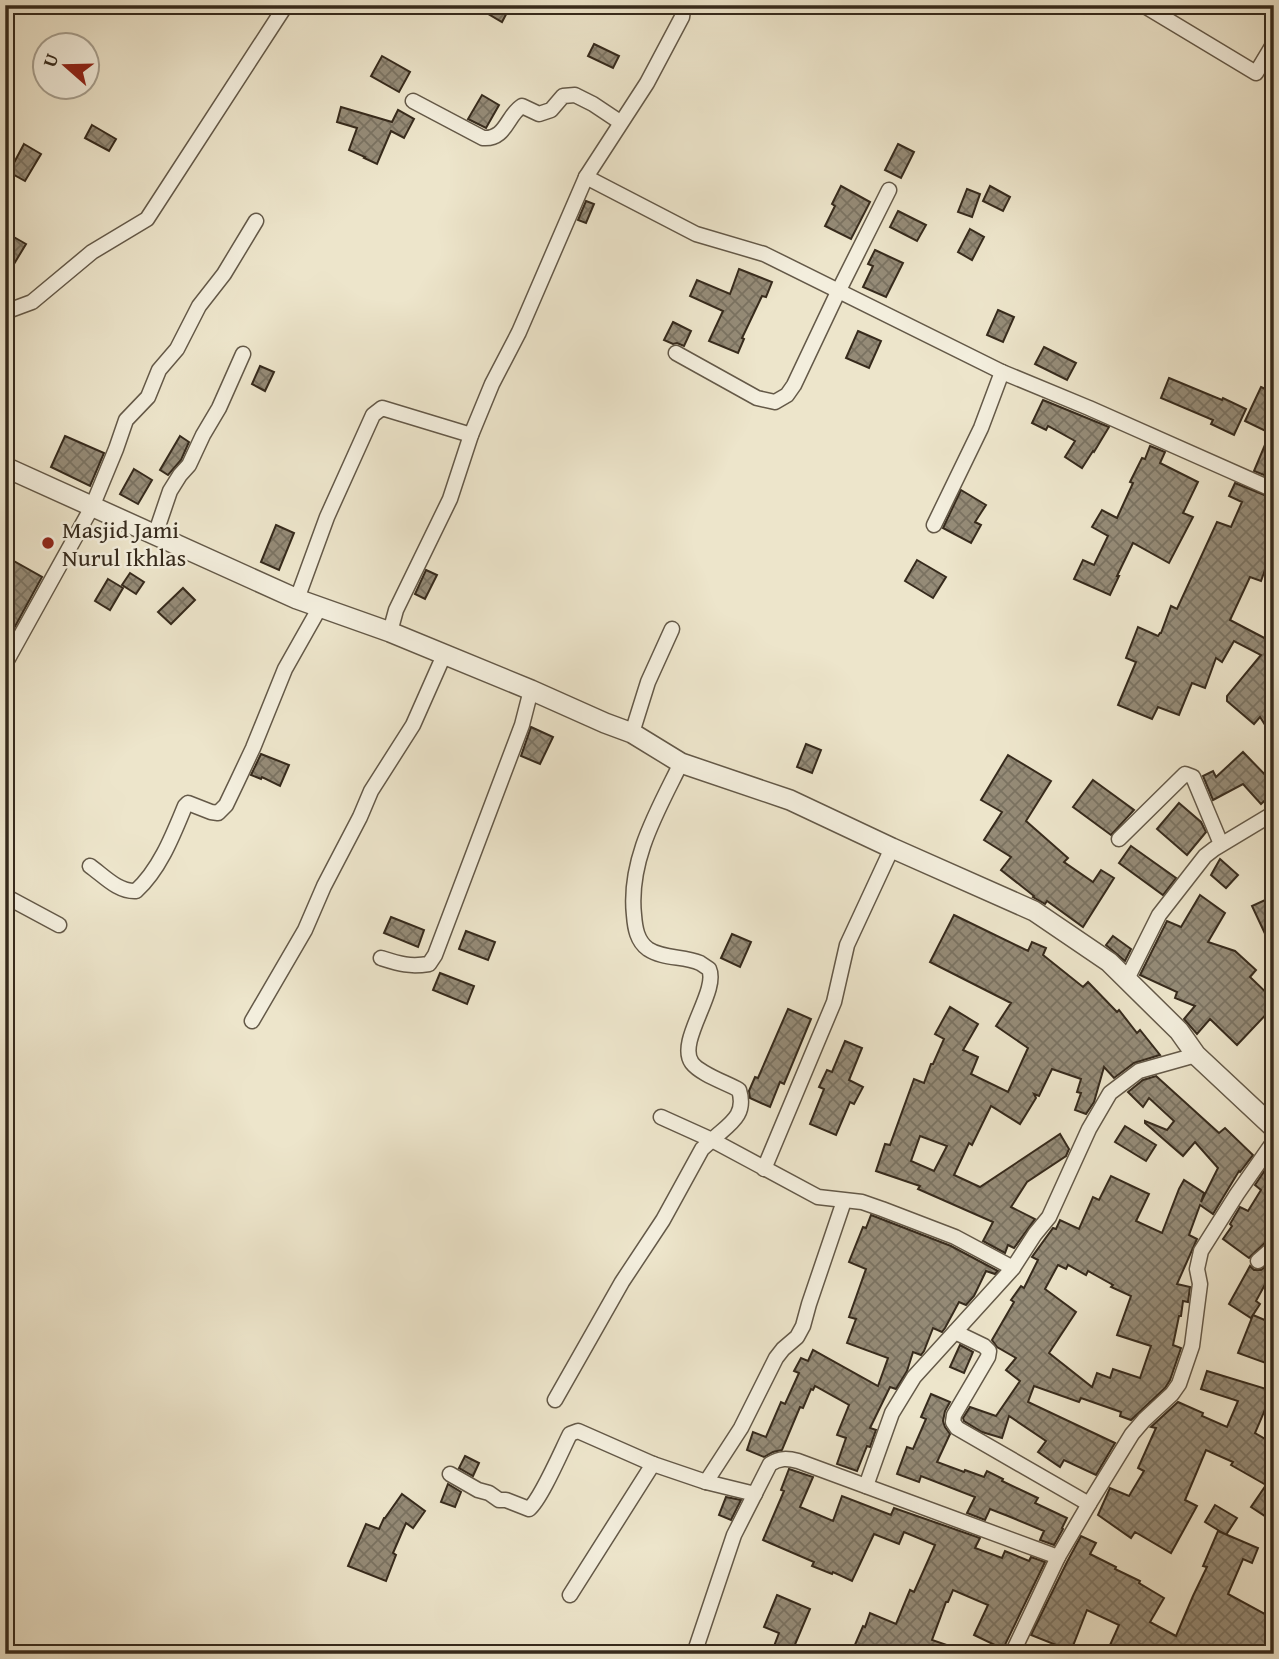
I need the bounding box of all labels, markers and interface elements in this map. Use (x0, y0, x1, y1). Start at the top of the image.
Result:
north arrow (32, 32, 102, 102)
text: U (35, 49, 65, 71)
place label: Masjid Jami Nurul Ikhlas (62, 512, 186, 575)
marker: Masjid Jami Nurul Ikhlas (40, 535, 56, 551)

